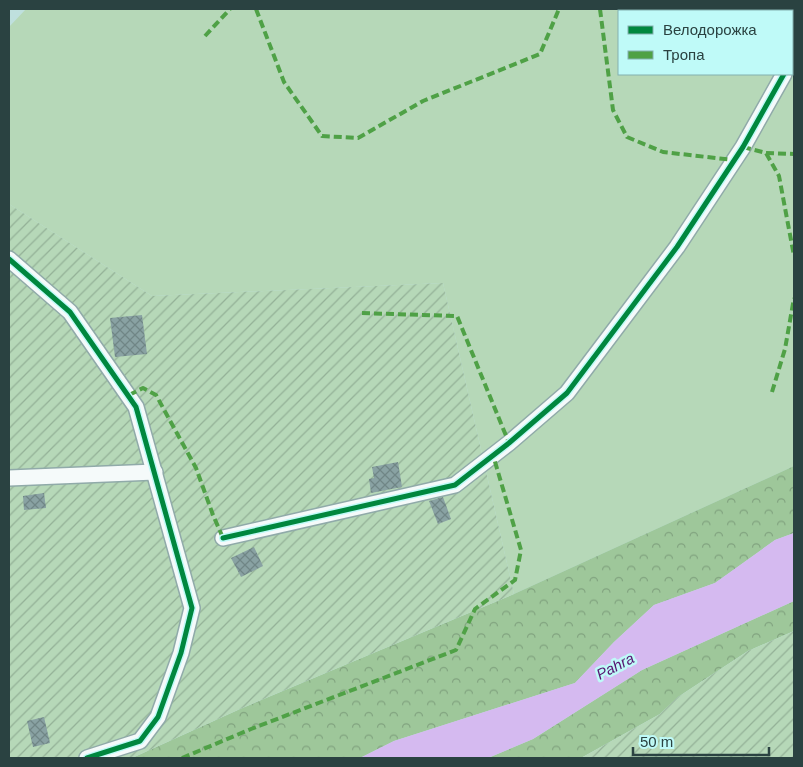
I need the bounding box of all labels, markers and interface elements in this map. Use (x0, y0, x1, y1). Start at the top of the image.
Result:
legend (618, 10, 793, 75)
text: Велодорожка (663, 21, 757, 38)
text: Тропа (663, 46, 705, 63)
water label: Pahra (593, 649, 637, 683)
scale bar (633, 724, 769, 756)
text: 50 m (640, 733, 673, 750)

